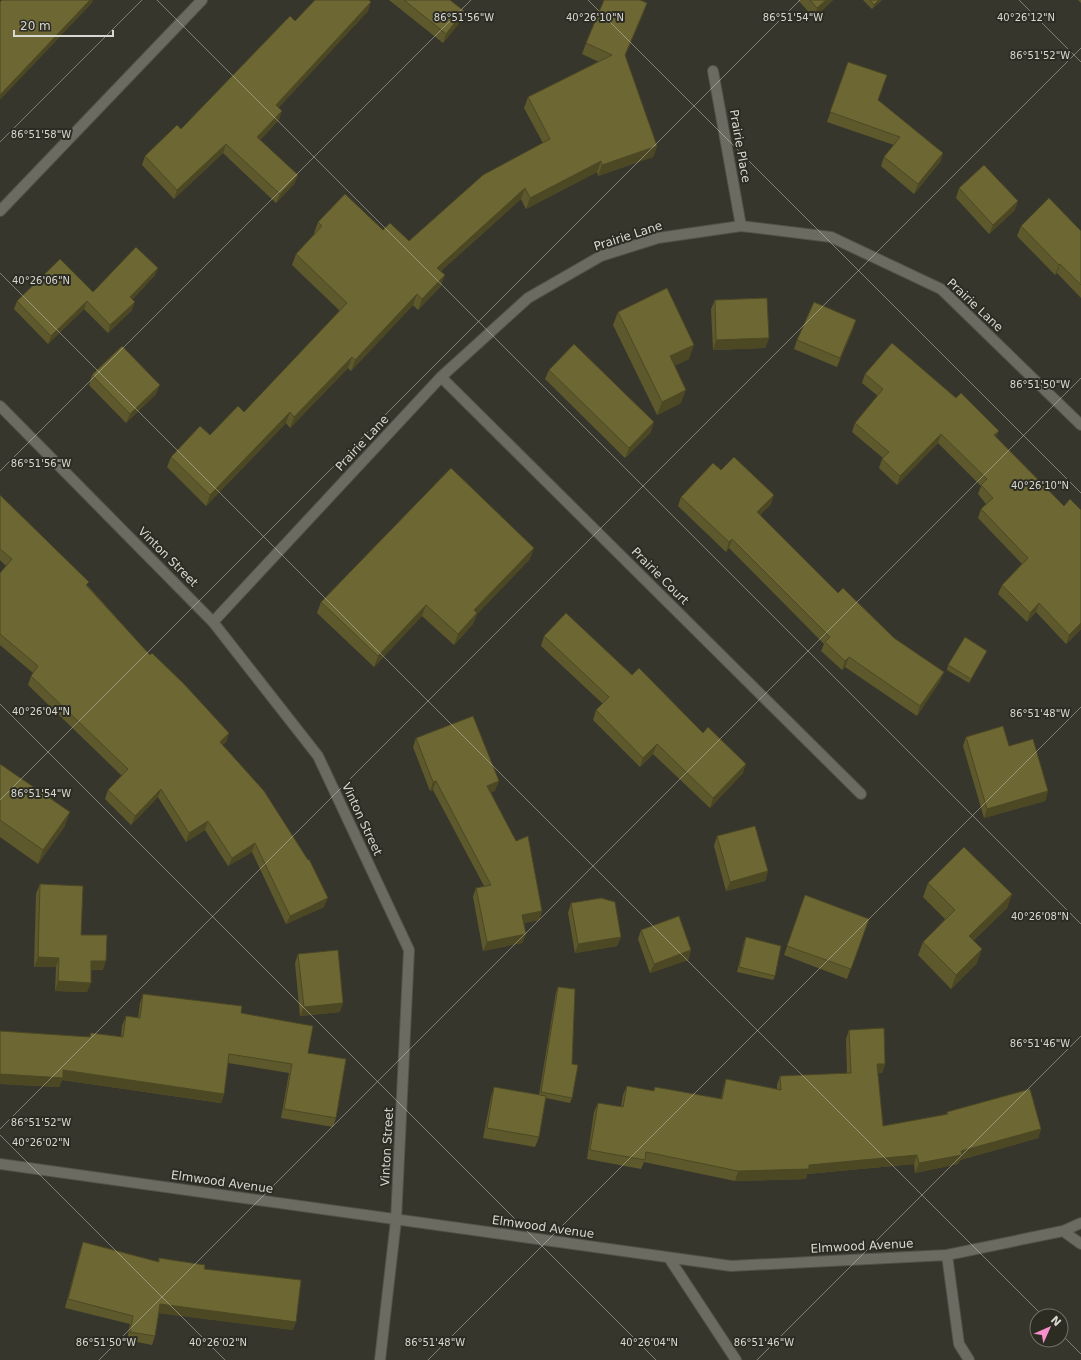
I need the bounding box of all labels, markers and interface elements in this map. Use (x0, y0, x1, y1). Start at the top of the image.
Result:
scale bar (14, 12, 113, 38)
text: 86°51'56"W (434, 12, 494, 23)
text: 40°26'10"N (566, 12, 624, 23)
text: 86°51'54"W (763, 12, 823, 23)
text: 40°26'12"N (997, 12, 1055, 23)
text: 20 m (20, 19, 51, 33)
text: 86°51'52"W (1010, 50, 1070, 61)
street label: Prairie Place (727, 108, 753, 184)
text: 86°51'58"W (11, 129, 71, 140)
street label: Prairie Lane (592, 218, 664, 254)
text: 40°26'06"N (12, 275, 70, 286)
street label: Prairie Lane (944, 276, 1006, 334)
text: 86°51'50"W (1010, 379, 1070, 390)
street label: Prairie Lane (333, 412, 391, 474)
text: 86°51'56"W (11, 458, 71, 469)
text: 40°26'10"N (1011, 480, 1069, 491)
street label: Vinton Street (135, 524, 201, 590)
street label: Prairie Court (629, 545, 692, 608)
text: 40°26'04"N (12, 706, 70, 717)
text: 86°51'48"W (1010, 708, 1070, 719)
street label: Vinton Street (339, 780, 385, 858)
text: 86°51'54"W (11, 788, 71, 799)
text: 40°26'08"N (1011, 911, 1069, 922)
text: 86°51'46"W (1010, 1038, 1070, 1049)
street label: Vinton Street (378, 1107, 396, 1187)
text: 86°51'52"W (11, 1117, 71, 1128)
text: 40°26'02"N (12, 1137, 70, 1148)
street label: Elmwood Avenue (170, 1168, 274, 1196)
street label: Elmwood Avenue (491, 1213, 595, 1241)
street label: Elmwood Avenue (810, 1236, 914, 1256)
north arrow (1029, 1308, 1069, 1348)
text: N (1048, 1313, 1064, 1329)
text: 86°51'50"W (76, 1337, 136, 1348)
text: 40°26'02"N (189, 1337, 247, 1348)
text: 86°51'48"W (405, 1337, 465, 1348)
text: 40°26'04"N (620, 1337, 678, 1348)
text: 86°51'46"W (734, 1337, 794, 1348)

